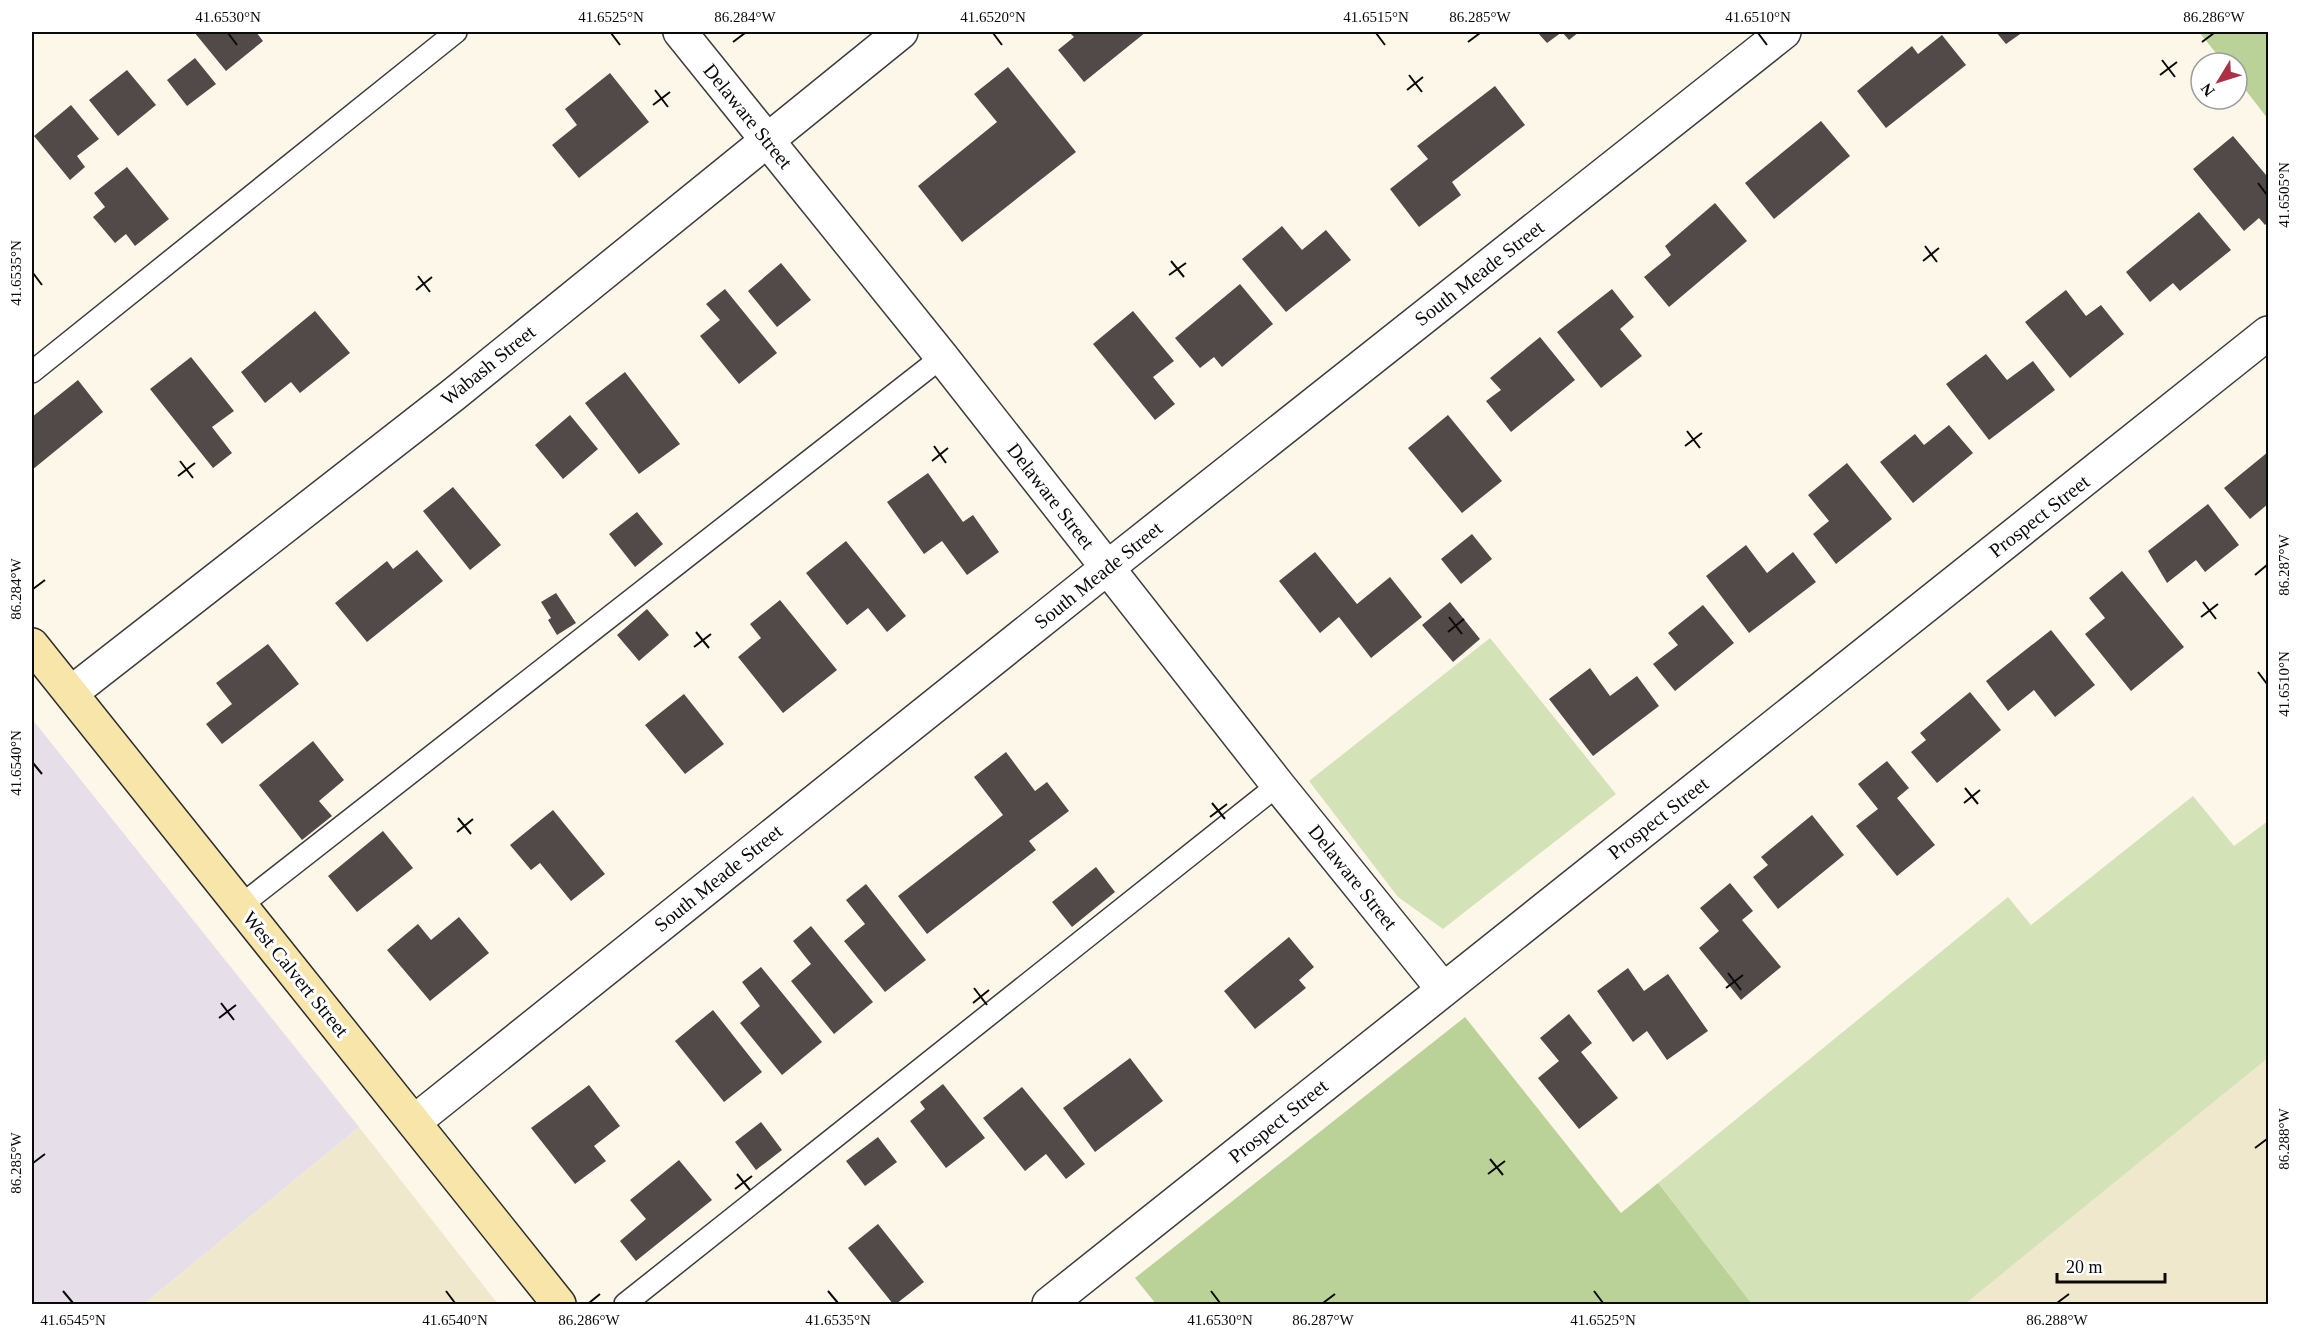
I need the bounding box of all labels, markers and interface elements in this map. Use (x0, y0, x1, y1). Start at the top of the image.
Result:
text: 41.6530°N (195, 9, 261, 25)
text: 41.6525°N (578, 9, 644, 25)
text: 86.284°W (714, 9, 777, 25)
text: 41.6520°N (960, 9, 1026, 25)
text: 41.6515°N (1343, 9, 1409, 25)
text: 86.285°W (1449, 9, 1512, 25)
text: 41.6510°N (1725, 9, 1791, 25)
text: 86.286°W (2183, 9, 2246, 25)
north arrow (2189, 51, 2249, 111)
street label: Delaware Street (699, 59, 797, 173)
text: N (2197, 80, 2218, 100)
text: 41.6505°N (2276, 162, 2292, 228)
street label: South Meade Street (1410, 216, 1548, 330)
text: 41.6535°N (8, 240, 24, 306)
street label: Wabash Street (437, 320, 540, 410)
street label: Delaware Street (1003, 439, 1099, 554)
street label: Prospect Street (1985, 470, 2094, 563)
street label: South Meade Street (1030, 517, 1167, 633)
text: 86.287°W (2276, 533, 2292, 596)
text: 86.284°W (8, 557, 24, 620)
text: 41.6510°N (2276, 651, 2292, 717)
text: 41.6540°N (8, 730, 24, 796)
street label: Prospect Street (1604, 772, 1713, 865)
street label: South Meade Street (650, 820, 787, 936)
street label: Delaware Street (1304, 820, 1402, 934)
street label: West Calvert Street (239, 907, 354, 1041)
street label: Prospect Street (1224, 1074, 1333, 1168)
text: 86.288°W (2276, 1107, 2292, 1170)
text: 86.285°W (8, 1131, 24, 1194)
scale bar (2057, 1246, 2165, 1284)
text: 20 m (2066, 1257, 2103, 1277)
text: 41.6545°N (40, 1312, 106, 1328)
text: 41.6540°N (422, 1312, 488, 1328)
text: 86.286°W (558, 1312, 621, 1328)
text: 41.6535°N (805, 1312, 871, 1328)
text: 41.6530°N (1187, 1312, 1253, 1328)
text: 86.287°W (1292, 1312, 1355, 1328)
text: 41.6525°N (1570, 1312, 1636, 1328)
text: 86.288°W (2026, 1312, 2089, 1328)

